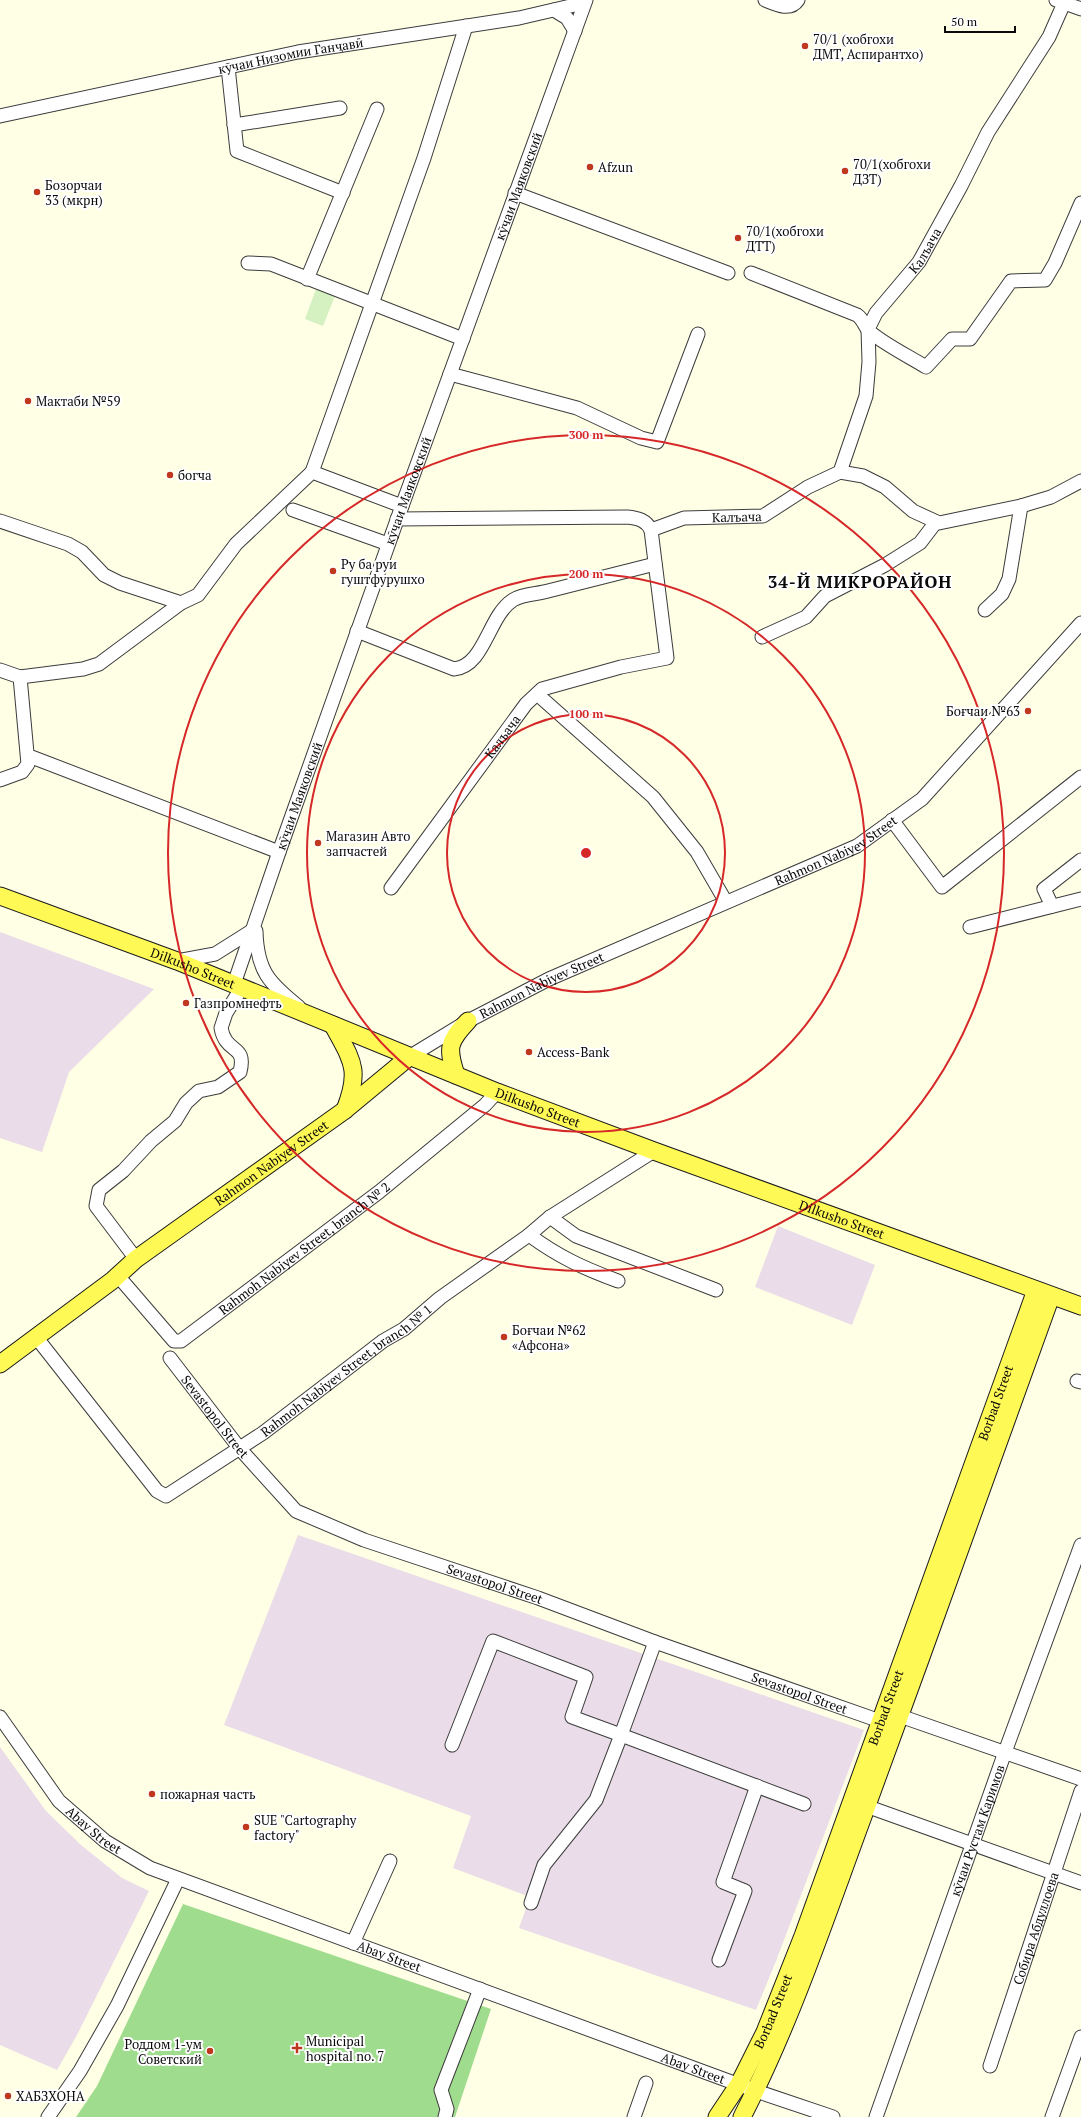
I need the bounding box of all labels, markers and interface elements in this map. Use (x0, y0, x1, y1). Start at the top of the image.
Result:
scale bar (945, 8, 1015, 34)
text: 50 m (951, 14, 978, 29)
place label: 70/1 (хобгохи ДМТ, Аспирантхо) (813, 30, 923, 63)
street label: кӯчаи Низомии Ганҷавӣ (216, 33, 365, 78)
marker: 70/1 (хобгохи ДМТ, Аспирантхо) (800, 41, 810, 51)
street label: кӯчаи Маяковский (490, 130, 546, 243)
place label: 70/1(хобгохи ДЗТ) (853, 155, 931, 188)
place label: Afzun (598, 158, 633, 176)
marker: Afzun (585, 162, 595, 172)
marker: 70/1(хобгохи ДЗТ) (840, 166, 850, 176)
place label: Бозорчаи 33 (мкрн) (45, 176, 103, 209)
marker: Бозорчаи 33 (мкрн) (32, 187, 42, 197)
place label: 70/1(хобгохи ДТТ) (746, 222, 824, 255)
street label: Калъача (904, 224, 945, 277)
marker: 70/1(хобгохи ДТТ) (733, 233, 743, 243)
place label: Мактаби №59 (36, 392, 120, 410)
marker: Мактаби №59 (23, 396, 33, 406)
text: 300 m (569, 427, 603, 442)
street label: кӯчаи Маяковский (380, 434, 435, 547)
place label: богча (178, 466, 212, 484)
marker: богча (165, 470, 175, 480)
street label: Калъача (712, 507, 762, 526)
place label: Ру ба руи гуштфурушхо (341, 555, 425, 588)
marker: Ру ба руи гуштфурушхо (328, 566, 338, 576)
text: 200 m (569, 566, 603, 581)
district label: 34-Й МИКРОРАЙОН (768, 570, 952, 593)
place label: Боғчаи №63 (946, 702, 1020, 720)
text: 100 m (569, 706, 603, 721)
marker: Боғчаи №63 (1023, 706, 1033, 716)
street label: Калъача (480, 711, 525, 762)
street label: кӯчаи Маяковский (271, 739, 326, 852)
street label: Rahmon Nabiyev Street (772, 811, 901, 890)
place label: Магазин Авто запчастей (326, 827, 410, 860)
marker: Магазин Авто запчастей (313, 838, 323, 848)
centre of rings (579, 846, 593, 860)
street label: Dilkusho Street (148, 943, 238, 993)
street label: Rahmon Nabiyev Street (476, 947, 607, 1023)
place label: Газпромнефть (194, 994, 282, 1012)
marker: Газпромнефть (181, 998, 191, 1008)
place label: Access-Bank (537, 1043, 610, 1061)
marker: Access-Bank (524, 1047, 534, 1057)
street label: Dilkusho Street (493, 1083, 583, 1132)
street label: Rahmon Nabiyev Street (211, 1116, 332, 1209)
street label: Rahmoh Nabiyev Street, branch № 2 (215, 1178, 394, 1319)
street label: Dilkusho Street (797, 1195, 887, 1243)
street label: Rahmoh Nabiyev Street, branch № 1 (257, 1300, 436, 1441)
place label: Боғчаи №62 «Афсона» (512, 1321, 586, 1354)
marker: Боғчаи №62 «Афсона» (499, 1332, 509, 1342)
street label: Borbad Street (973, 1362, 1017, 1443)
street label: Sevastopol Street (177, 1371, 253, 1462)
street label: Sevastopol Street (444, 1559, 546, 1608)
street label: Borbad Street (864, 1667, 907, 1748)
street label: Sevastopol Street (749, 1668, 850, 1718)
street label: кӯчаи Рустам Каримов (946, 1762, 1009, 1899)
place label: пожарная часть (160, 1785, 256, 1803)
marker: пожарная часть (147, 1789, 157, 1799)
street label: Abay Street (62, 1802, 125, 1858)
place label: SUE "Cartography factory" (254, 1811, 357, 1844)
marker: SUE "Cartography factory" (241, 1822, 251, 1832)
street label: Собира Абдуллоева (1009, 1869, 1063, 1987)
street label: Abay Street (355, 1936, 424, 1976)
street label: Borbad Street (749, 1971, 796, 2051)
place label: Municipal hospital no. 7 (306, 2032, 384, 2065)
place label: Роддом 1-ум Советский (125, 2035, 202, 2068)
marker: Municipal hospital no. 7 (291, 2042, 303, 2054)
marker: Роддом 1-ум Советский (205, 2046, 215, 2056)
street label: Abay Street (659, 2048, 728, 2088)
place label: ХАБЗХОНА (16, 2087, 85, 2105)
marker: ХАБЗХОНА (3, 2091, 13, 2101)

